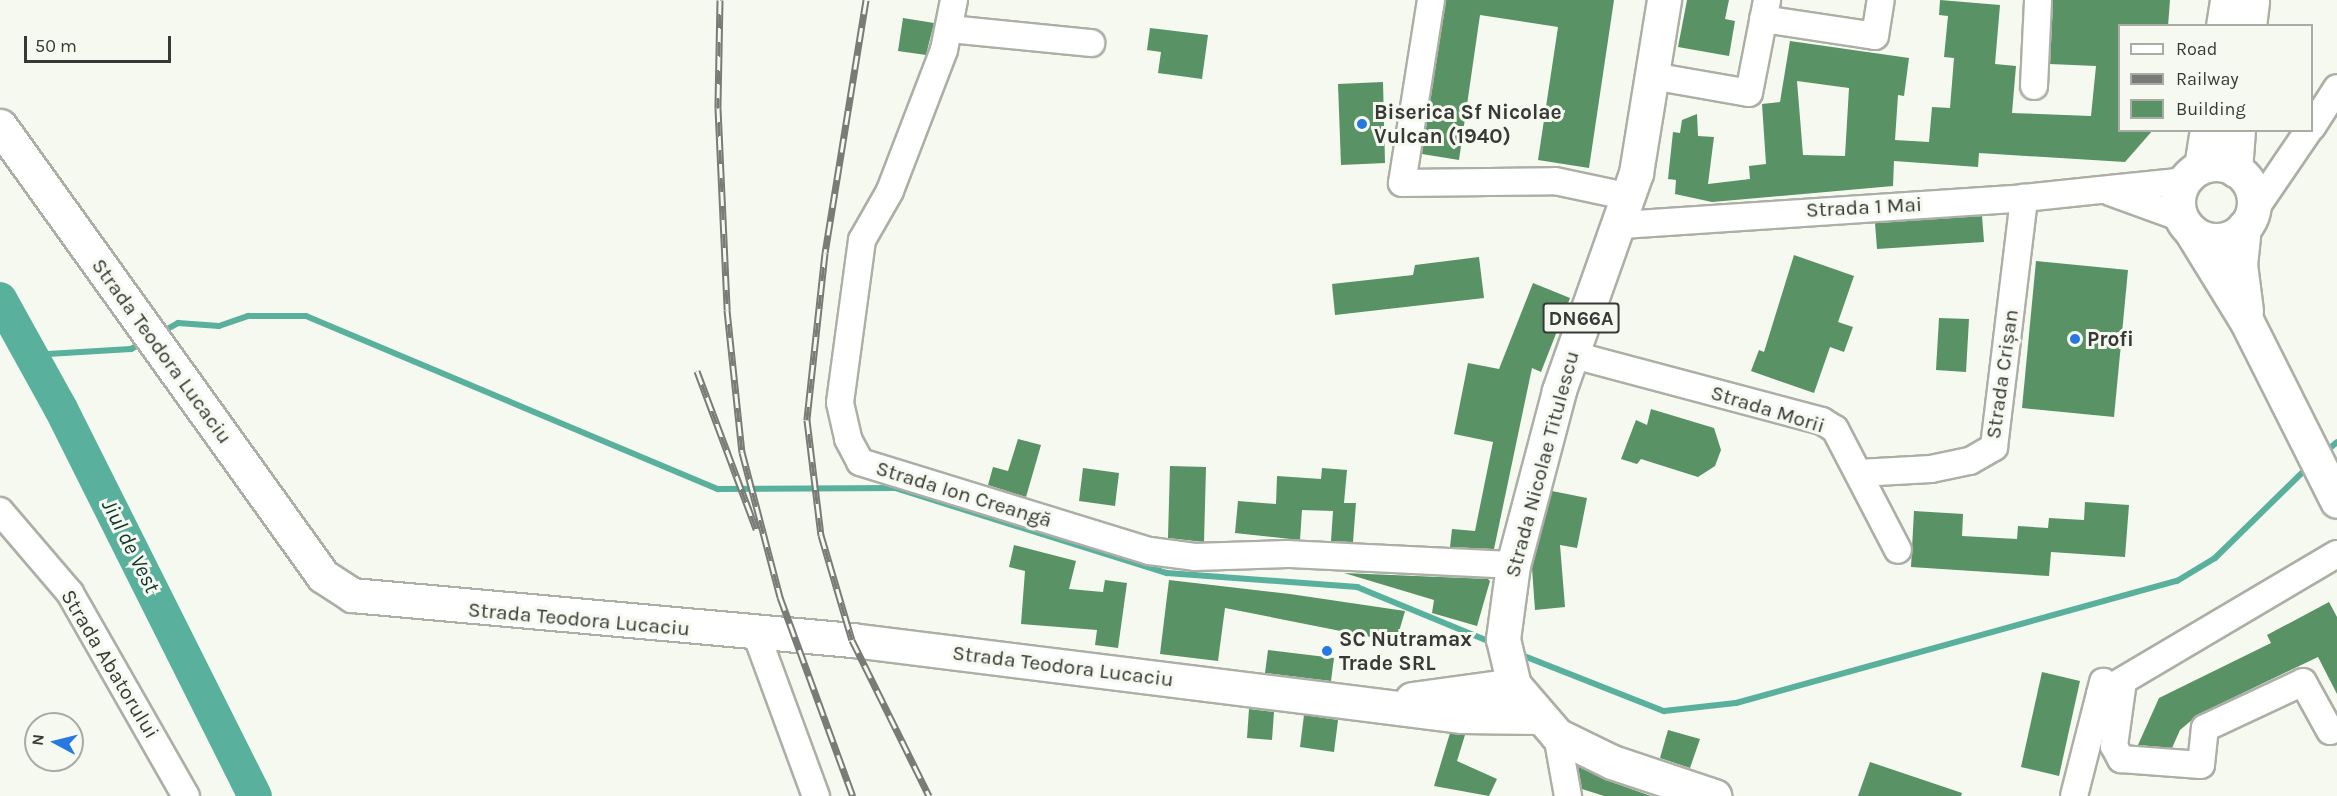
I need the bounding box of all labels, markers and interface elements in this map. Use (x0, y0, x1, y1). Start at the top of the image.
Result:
scale bar (27, 24, 174, 62)
legend (2118, 24, 2313, 132)
text: 50 m (35, 35, 77, 57)
text: Road (2176, 38, 2217, 60)
text: Railway (2176, 68, 2239, 90)
text: Building (2176, 98, 2246, 120)
place label: Biserica Sf Nicolae Vulcan (1940) (1374, 99, 1562, 149)
marker: Biserica Sf Nicolae Vulcan (1940) (1355, 117, 1369, 131)
street label: Strada 1 Mai (1805, 191, 1923, 223)
street label: Strada Teodora Lucaciu (86, 253, 238, 449)
road number: DN66A (1542, 301, 1620, 335)
street label: Strada Crișan (1980, 308, 2024, 440)
place label: Profi (2087, 326, 2134, 352)
marker: Profi (2068, 332, 2082, 346)
street label: Strada Nicolae Titulescu (1500, 348, 1584, 580)
street label: Strada Morii (1708, 380, 1828, 438)
street label: Strada Ion Creangă (873, 455, 1055, 533)
water label: Jiul de Vest (95, 495, 165, 597)
street label: Strada Abatorului (56, 585, 164, 743)
street label: Strada Teodora Lucaciu (467, 597, 691, 641)
place label: SC Nutramax Trade SRL (1339, 626, 1472, 676)
street label: Strada Teodora Lucaciu (951, 640, 1175, 692)
marker: SC Nutramax Trade SRL (1320, 644, 1334, 658)
north arrow (24, 712, 84, 772)
text: N (27, 733, 48, 747)

